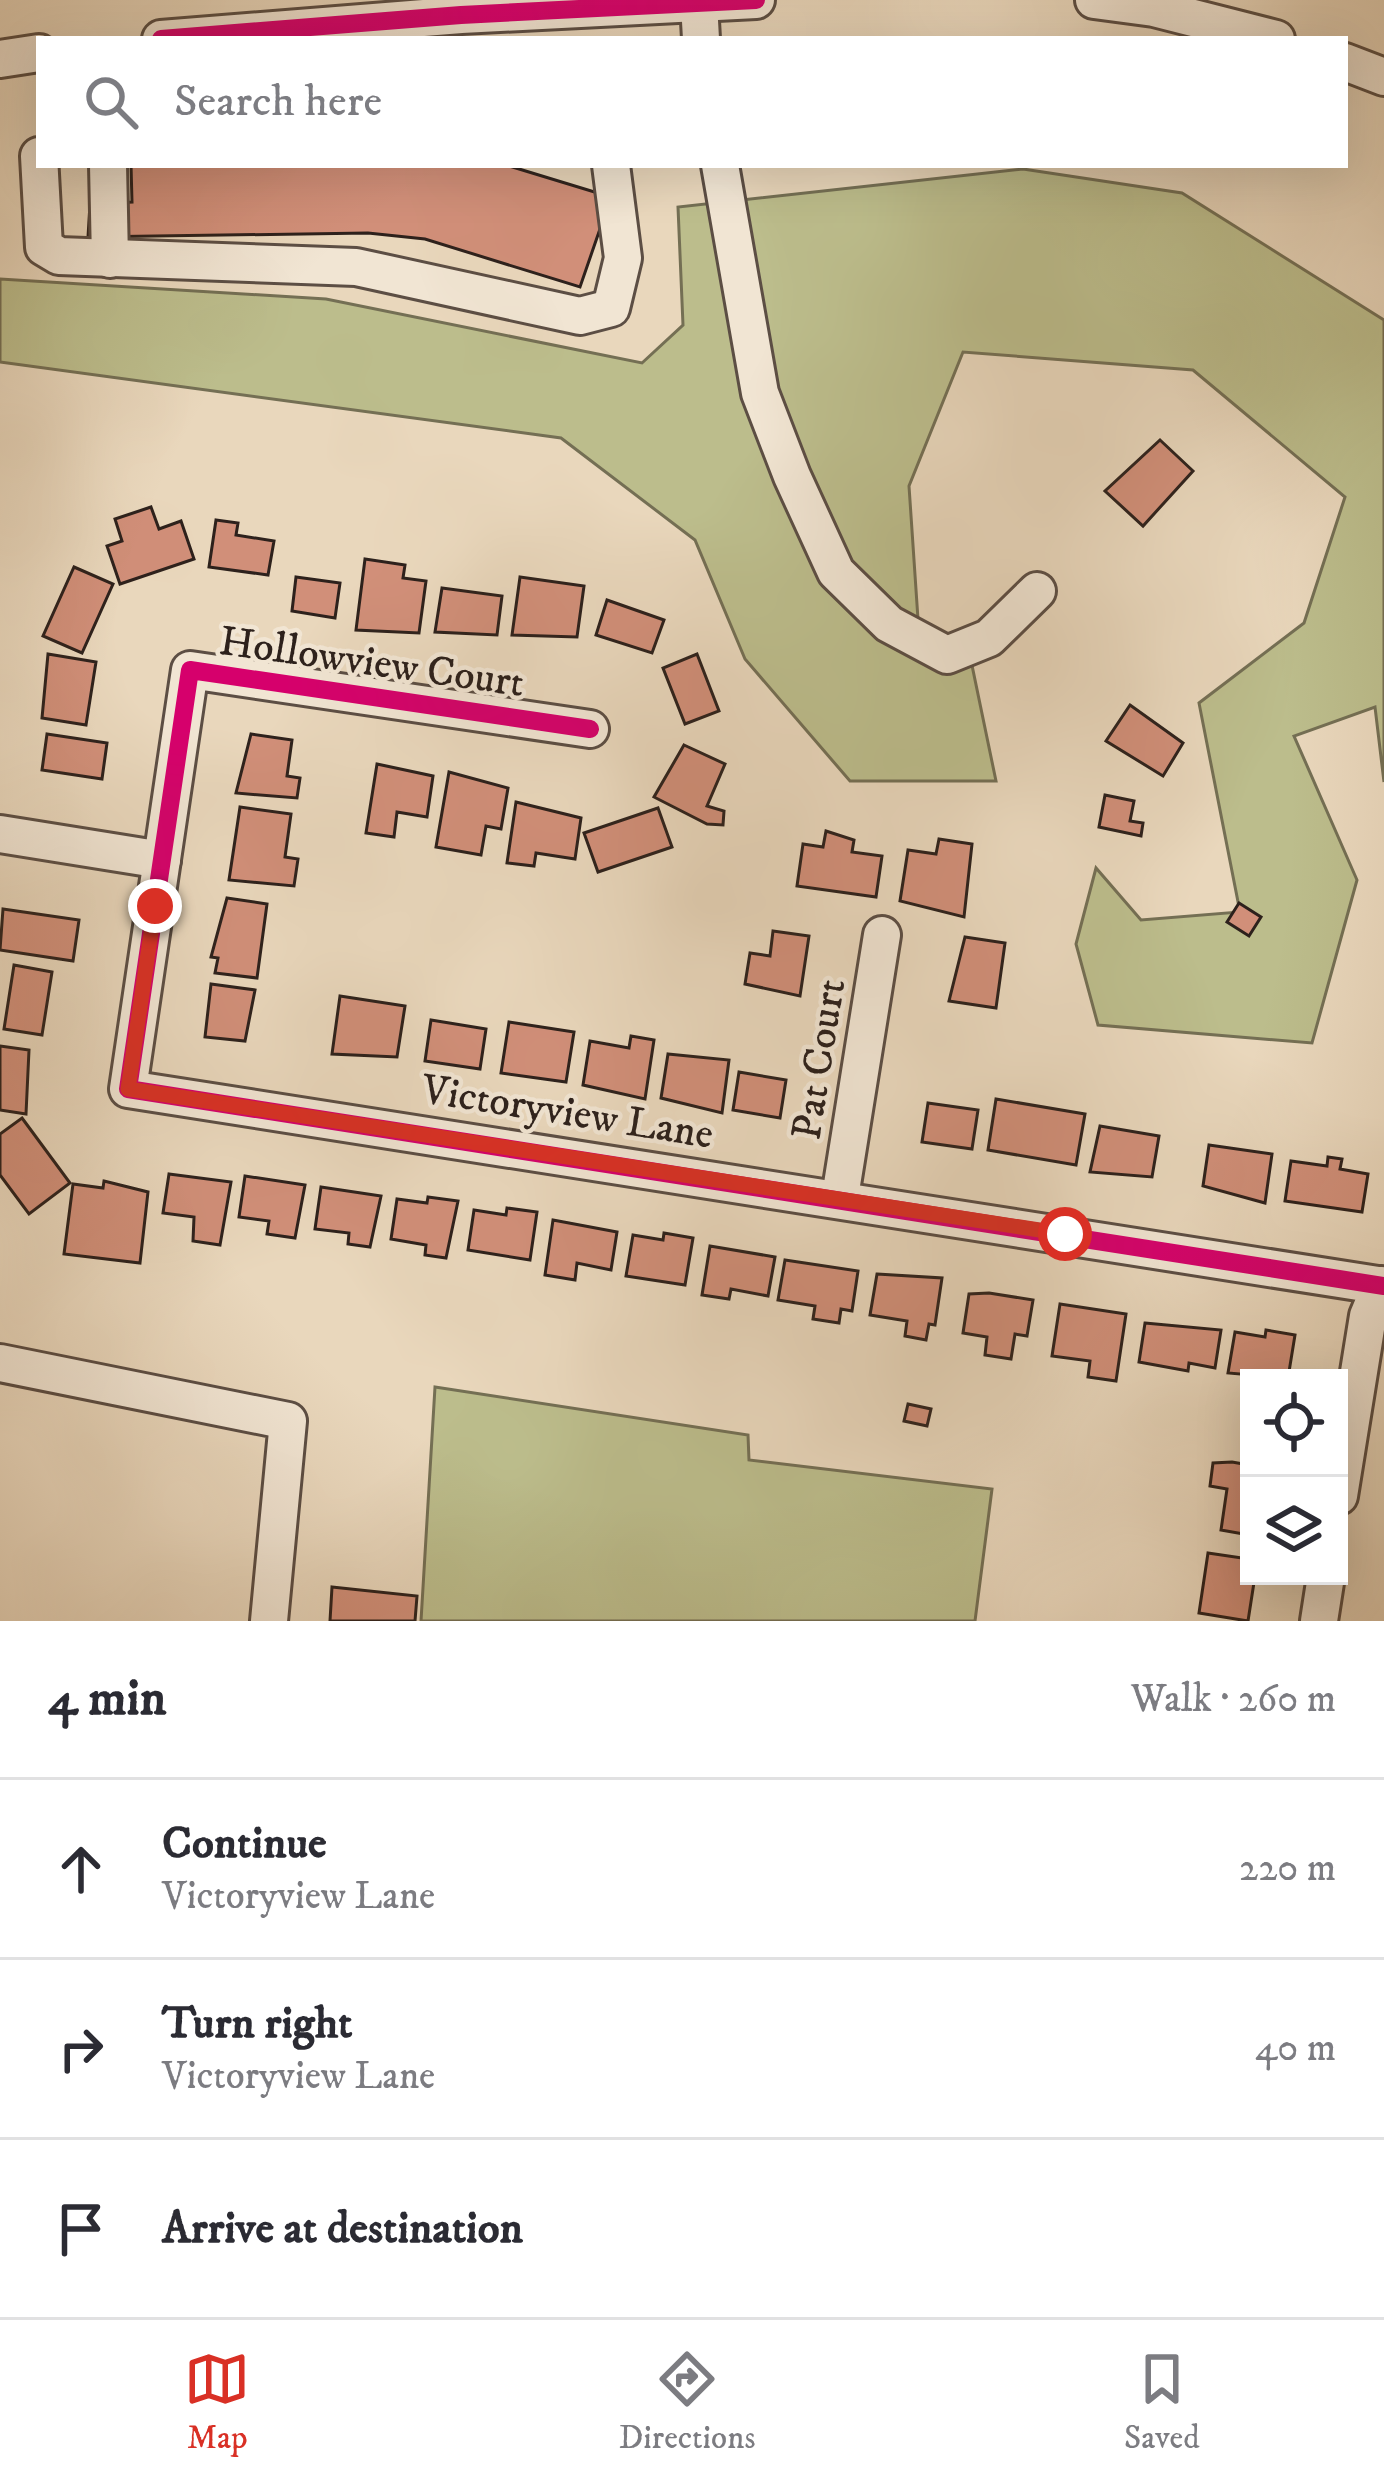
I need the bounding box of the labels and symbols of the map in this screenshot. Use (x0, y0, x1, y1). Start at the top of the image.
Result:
street label: Hollowview Court (216, 616, 527, 710)
route end (128, 879, 182, 933)
street label: Pat Court (782, 975, 858, 1144)
street label: Victoryview Lane (417, 1064, 717, 1162)
route start (1038, 1207, 1092, 1261)

